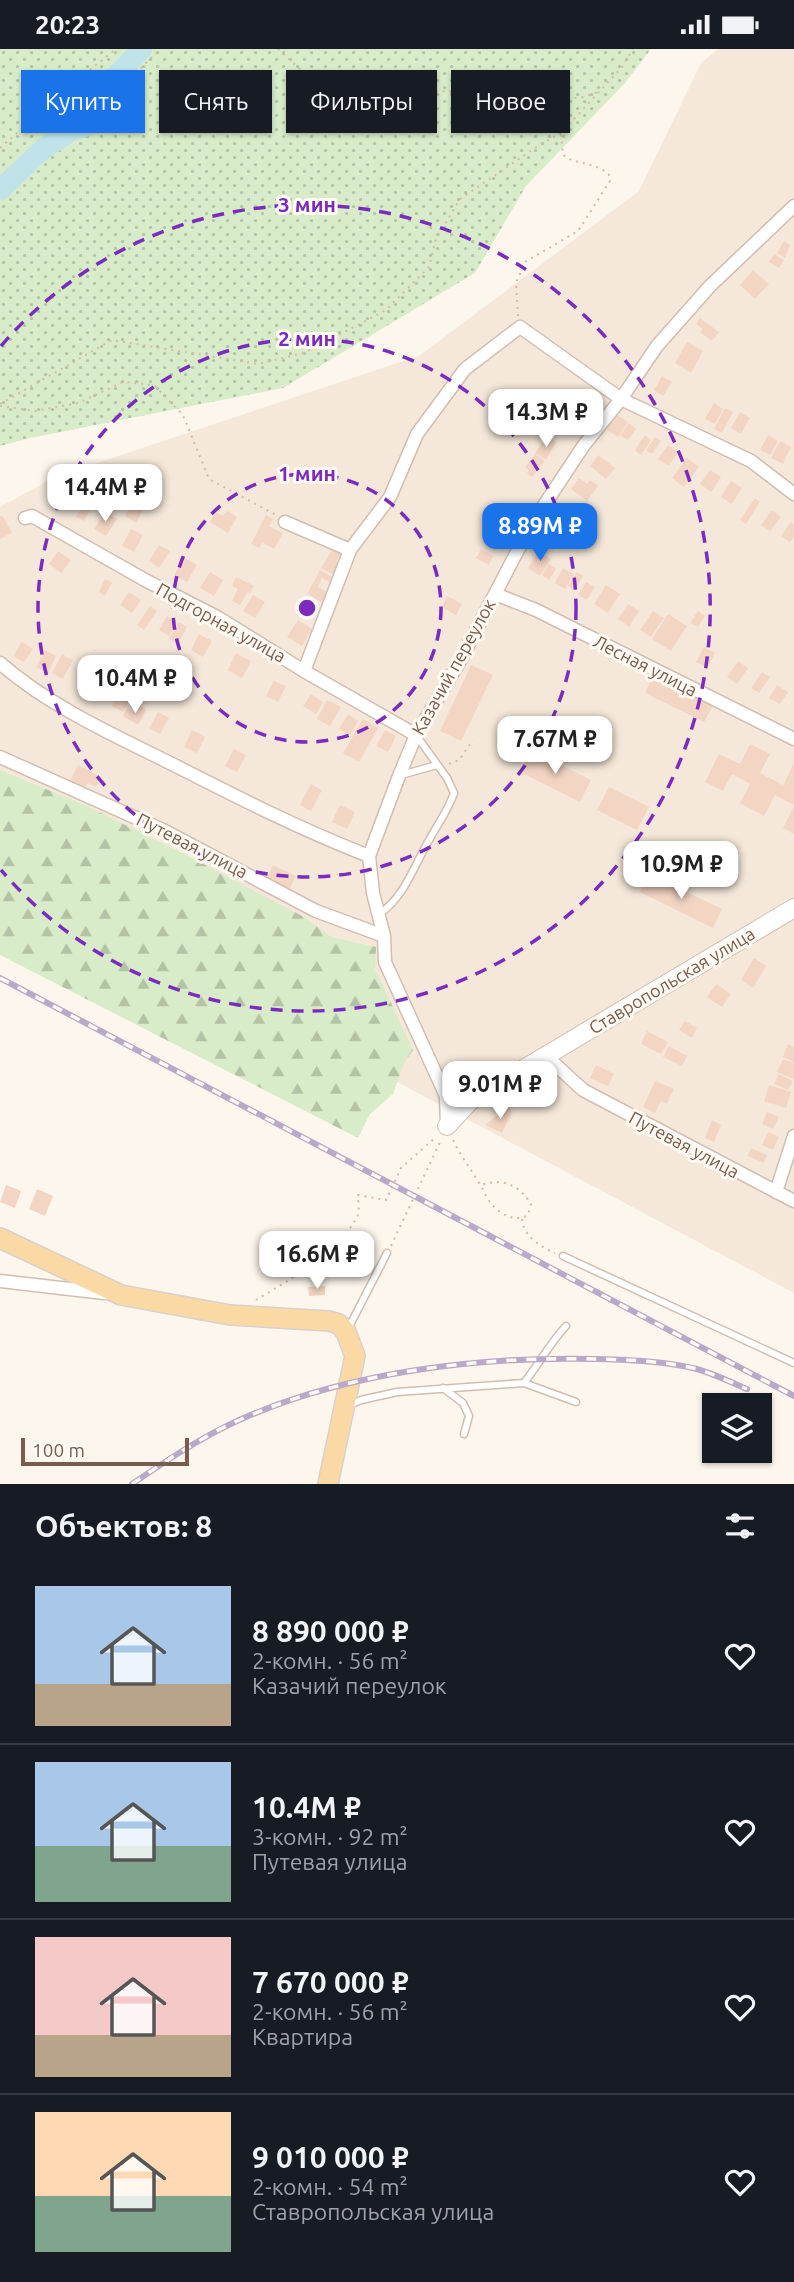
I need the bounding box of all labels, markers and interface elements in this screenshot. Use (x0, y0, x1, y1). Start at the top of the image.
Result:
text: 20:23 (35, 10, 100, 39)
chip: Купить (21, 70, 145, 133)
chip: Снять (159, 70, 272, 133)
chip: Фильтры (286, 70, 437, 133)
chip: Новое (451, 70, 570, 133)
text: 3 мин (278, 192, 336, 216)
text: 2 мин (278, 326, 336, 350)
pin: 14.3M ₽ (481, 389, 611, 449)
text: 14.3M ₽ (504, 399, 588, 424)
text: 1 мин (278, 461, 336, 485)
pin: 14.4M ₽ (40, 465, 170, 524)
text: 14.4M ₽ (63, 474, 147, 499)
pin: 8.89M ₽ (475, 503, 605, 563)
text: 8.89M ₽ (498, 513, 582, 538)
street label: Подгорная улица (153, 578, 290, 666)
street label: Казачий переулок (407, 595, 499, 738)
centre of rings (295, 596, 319, 620)
street label: Лесная улица (590, 630, 701, 700)
pin: 10.4M ₽ (70, 655, 200, 715)
text: 10.4M ₽ (93, 665, 177, 690)
pin: 7.67M ₽ (490, 717, 620, 776)
text: 7.67M ₽ (513, 726, 597, 751)
street label: Путевая улица (134, 809, 251, 882)
pin: 10.9M ₽ (616, 841, 746, 901)
text: 10.9M ₽ (639, 851, 723, 876)
street label: Ставропольская улица (585, 923, 758, 1038)
pin: 9.01M ₽ (435, 1061, 565, 1121)
text: 9.01M ₽ (458, 1071, 542, 1096)
street label: Путевая улица (626, 1107, 743, 1182)
pin: 16.6M ₽ (252, 1231, 382, 1291)
text: 16.6M ₽ (275, 1241, 359, 1266)
map controls (702, 1393, 772, 1463)
button: layers (702, 1393, 772, 1463)
scale bar (21, 1435, 189, 1467)
text: 100 m (32, 1439, 85, 1461)
icon: filters (721, 1507, 759, 1545)
text: Объектов: 8 (35, 1509, 212, 1543)
icon: home (91, 1614, 175, 1698)
text: 8 890 000 ₽ (252, 1614, 409, 1648)
icon: heart (721, 1637, 759, 1675)
text: 2-комн. · 56 m² (252, 1648, 408, 1673)
text: Казачий переулок (252, 1673, 447, 1698)
icon: home (91, 1790, 175, 1874)
text: 10.4M ₽ (252, 1790, 361, 1824)
icon: heart (721, 1813, 759, 1851)
text: 3-комн. · 92 m² (252, 1824, 408, 1849)
text: Путевая улица (252, 1849, 407, 1874)
icon: home (91, 1965, 175, 2049)
text: 7 670 000 ₽ (252, 1965, 409, 1999)
icon: heart (721, 1988, 759, 2026)
text: 2-комн. · 56 m² (252, 1999, 408, 2024)
text: Квартира (252, 2024, 353, 2049)
icon: home (91, 2140, 175, 2224)
text: 9 010 000 ₽ (252, 2140, 409, 2174)
icon: heart (721, 2163, 759, 2201)
text: 2-комн. · 54 m² (252, 2174, 408, 2199)
text: Ставропольская улица (252, 2199, 494, 2224)

